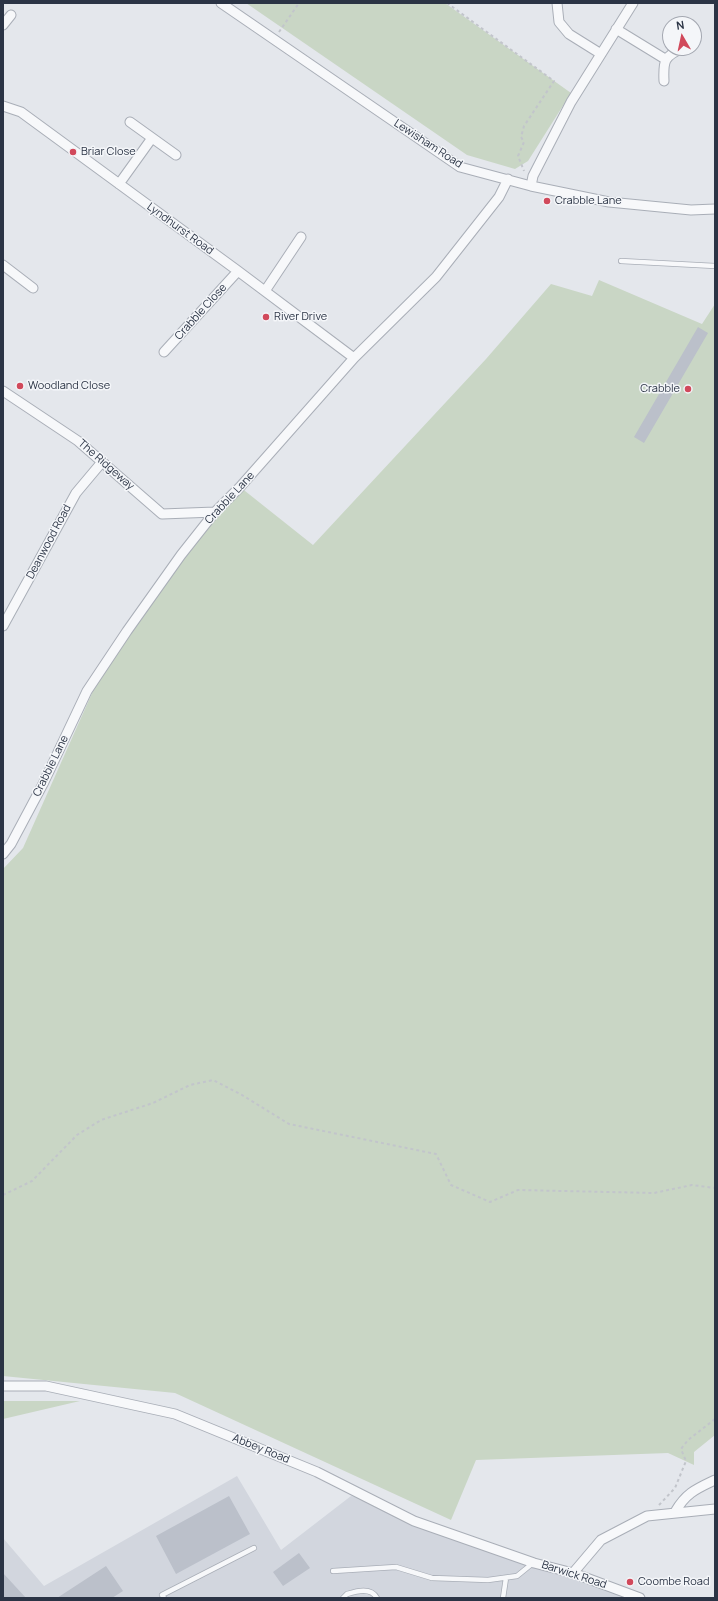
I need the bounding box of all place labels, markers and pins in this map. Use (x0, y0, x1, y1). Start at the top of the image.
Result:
place label: Briar Close (81, 145, 136, 159)
marker: Briar Close (68, 147, 78, 157)
place label: Crabble Lane (555, 194, 622, 208)
marker: Crabble Lane (542, 196, 552, 206)
place label: River Drive (274, 310, 327, 324)
marker: River Drive (261, 312, 271, 322)
place label: Woodland Close (28, 379, 110, 393)
marker: Woodland Close (15, 381, 25, 391)
place label: Crabble (640, 382, 680, 396)
marker: Crabble (683, 384, 693, 394)
place label: Coombe Road (638, 1575, 709, 1589)
marker: Coombe Road (625, 1577, 635, 1587)

